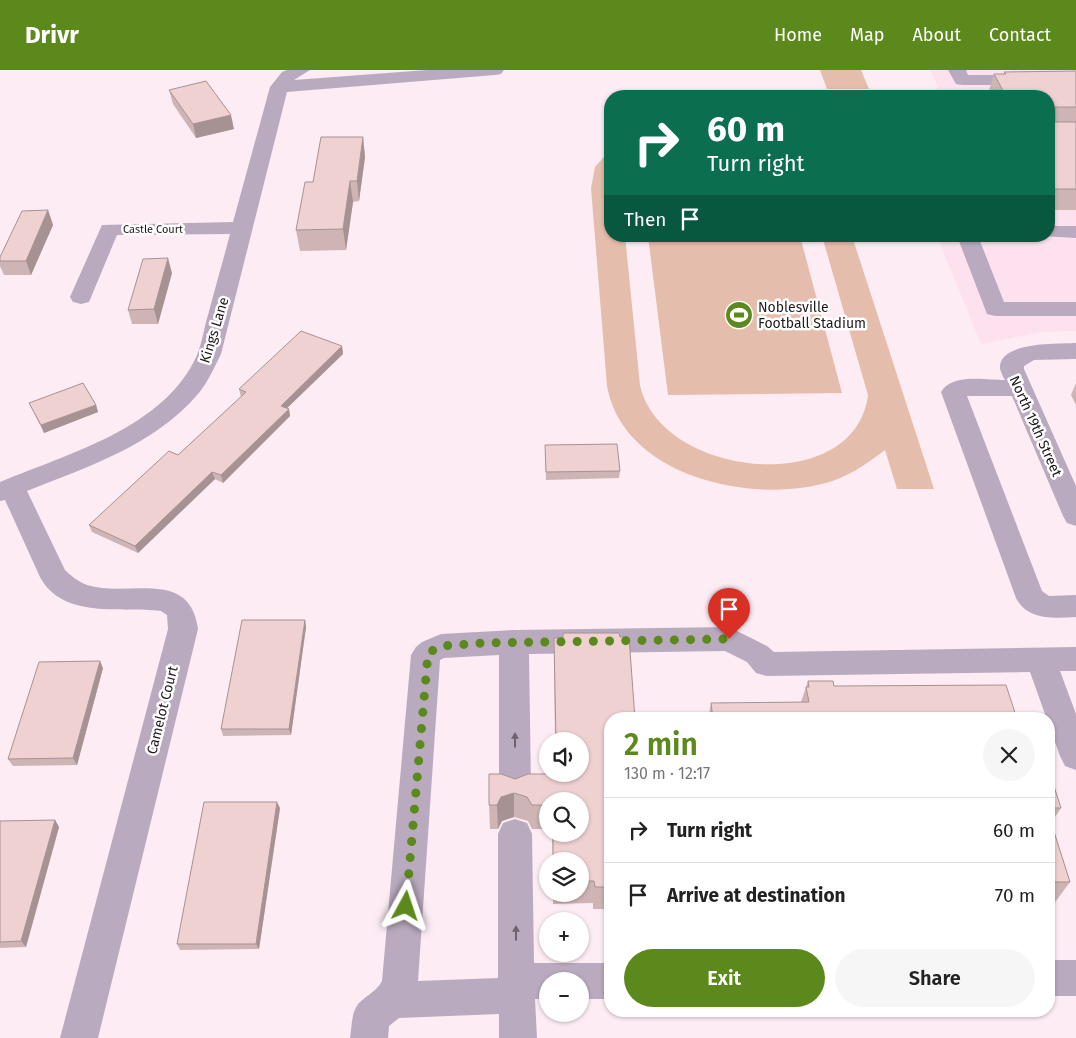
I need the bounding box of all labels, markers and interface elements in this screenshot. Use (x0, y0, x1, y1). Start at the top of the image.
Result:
text: Drivr (25, 21, 79, 49)
text: Home (774, 24, 822, 46)
text: Map (850, 24, 884, 46)
text: About (912, 24, 961, 46)
text: Contact (989, 24, 1051, 46)
text: 60 m (707, 108, 785, 150)
icon: right (624, 110, 689, 175)
text: Turn right (707, 150, 804, 177)
icon: arrive (676, 205, 704, 233)
text: Then (624, 208, 666, 231)
street label: Castle Court (123, 223, 183, 236)
street label: Kings Lane (196, 295, 233, 365)
place label: Noblesville Football Stadium (758, 299, 866, 332)
sports icon: Noblesville Football Stadium (724, 300, 754, 330)
street label: North 19th Street (1006, 373, 1066, 480)
pin (708, 588, 750, 639)
icon: arrive (715, 595, 743, 623)
street label: Camelot Court (143, 663, 182, 756)
text: 2 min (624, 727, 698, 763)
button: close (983, 729, 1035, 781)
one-way arrow (511, 731, 519, 747)
map controls (539, 732, 589, 1022)
button: sound (539, 732, 589, 782)
text: 130 m · 12:17 (624, 764, 710, 783)
button: search (539, 792, 589, 842)
icon: right (624, 816, 652, 844)
text: Turn right (667, 819, 752, 842)
text: 60 m (993, 819, 1035, 842)
button: layers (539, 852, 589, 902)
position arrow (379, 879, 431, 931)
icon: arrive (624, 881, 652, 909)
text: Arrive at destination (667, 884, 846, 907)
text: 70 m (995, 884, 1035, 907)
button: + (539, 912, 589, 962)
one-way arrow (512, 924, 520, 940)
button: Exit (624, 949, 825, 1007)
button: Share (835, 949, 1035, 1007)
button: − (539, 972, 589, 1022)

